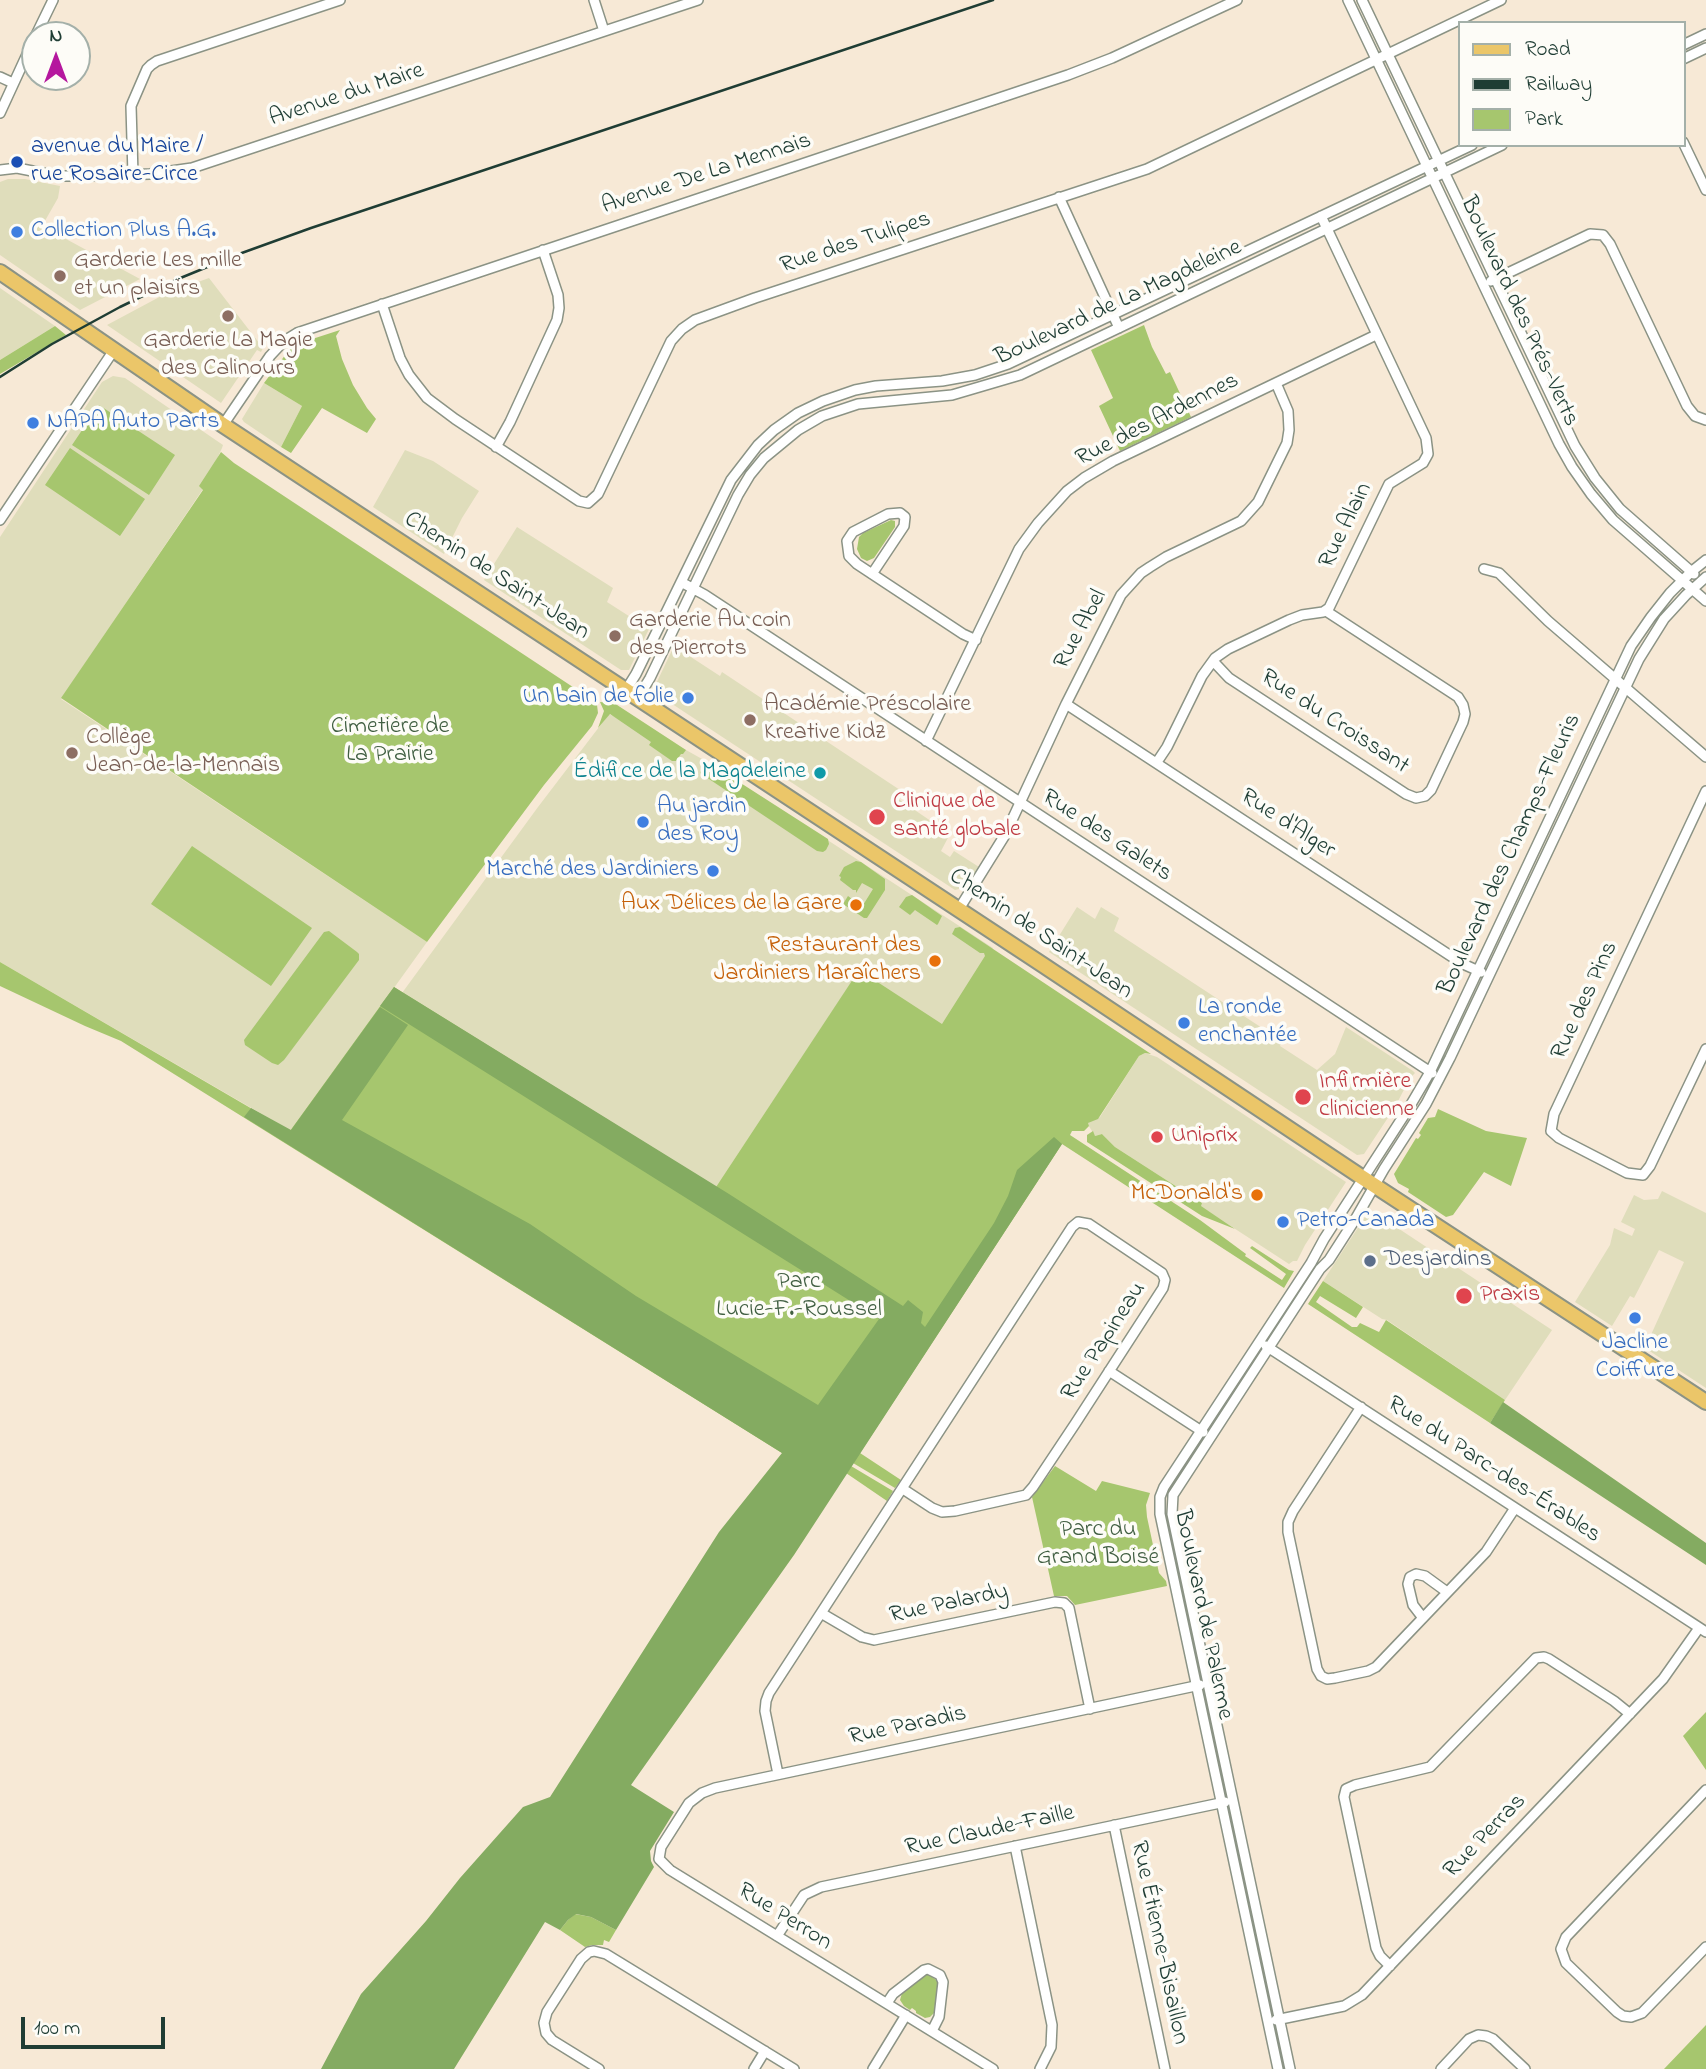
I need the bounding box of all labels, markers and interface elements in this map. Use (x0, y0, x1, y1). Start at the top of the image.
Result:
north arrow (21, 21, 91, 91)
legend (1458, 21, 1685, 147)
text: N (50, 23, 62, 50)
text: Road (1525, 35, 1571, 65)
street label: Avenue du Maire (266, 57, 428, 135)
text: Railway (1525, 70, 1592, 100)
text: Park (1525, 105, 1563, 135)
street label: Avenue De La Mennais (599, 128, 815, 222)
place label: avenue du Maire / rue Rosaire-Circe (31, 134, 204, 190)
marker: avenue du Maire / rue Rosaire-Circe (9, 154, 25, 170)
street label: Boulevard des Prés-Verts (1452, 192, 1584, 432)
street label: Rue des Tulipes (777, 206, 935, 282)
place label: Collection Plus A.G. (31, 218, 216, 246)
marker: Collection Plus A.G. (9, 224, 25, 240)
street label: Boulevard de La Magdeleine (991, 234, 1247, 374)
place label: Garderie Les mille et un plaisirs (74, 248, 242, 304)
marker: Garderie Les mille et un plaisirs (52, 268, 68, 284)
marker: Garderie La Magie des Calinours (220, 308, 236, 324)
place label: Garderie La Magie des Calinours (143, 328, 313, 384)
street label: Rue des Ardennes (1072, 367, 1244, 475)
place label: NAPA Auto Parts (47, 409, 219, 437)
marker: NAPA Auto Parts (25, 415, 41, 431)
street label: Rue Alain (1314, 479, 1380, 573)
street label: Chemin de Saint-Jean (398, 506, 594, 648)
street label: Rue Abel (1049, 585, 1115, 675)
place label: Garderie Au coin des Pierrots (629, 608, 791, 664)
marker: Garderie Au coin des Pierrots (607, 628, 623, 644)
street label: Rue du Croissant (1254, 664, 1414, 782)
place label: Un bain de folie (522, 684, 674, 712)
marker: Un bain de folie (680, 690, 696, 706)
place label: Académie Préscolaire Kreative Kidz (764, 692, 971, 748)
street label: Boulevard des Champs-Fleuris (1433, 710, 1589, 1000)
marker: Académie Préscolaire Kreative Kidz (742, 712, 758, 728)
park label: Cimetière de La Prairie (331, 714, 449, 770)
place label: Collège Jean-de-la-Mennais (86, 725, 280, 781)
marker: Collège Jean-de-la-Mennais (64, 745, 80, 761)
place label: Édifice de la Magdeleine (573, 759, 806, 787)
marker: Édifice de la Magdeleine (812, 765, 828, 781)
street label: Rue des Galets (1036, 784, 1176, 890)
street label: Rue d'Alger (1234, 784, 1340, 866)
place label: Clinique de santé globale (893, 789, 1021, 845)
place label: Au jardin des Roy (657, 794, 746, 850)
marker: Clinique de santé globale (867, 807, 887, 827)
marker: Au jardin des Roy (635, 814, 651, 830)
place label: Marché des Jardiniers (486, 857, 699, 885)
marker: Marché des Jardiniers (705, 863, 721, 879)
street label: Chemin de Saint-Jean (943, 863, 1137, 1007)
place label: Aux Délices de la Gare (621, 891, 842, 919)
marker: Aux Délices de la Gare (848, 897, 864, 913)
place label: Restaurant des Jardiniers Maraîchers (714, 933, 921, 989)
street label: Rue des Pins (1546, 937, 1626, 1065)
marker: Restaurant des Jardiniers Maraîchers (927, 953, 943, 969)
place label: La ronde enchantée (1198, 995, 1297, 1051)
marker: La ronde enchantée (1176, 1015, 1192, 1031)
place label: Infirmière clinicienne (1319, 1069, 1414, 1125)
marker: Infirmière clinicienne (1293, 1087, 1313, 1107)
place label: Uniprix (1171, 1123, 1238, 1151)
marker: Uniprix (1149, 1129, 1165, 1145)
place label: McDonald's (1131, 1181, 1243, 1209)
marker: McDonald's (1249, 1187, 1265, 1203)
place label: Petro-Canada (1297, 1208, 1435, 1236)
marker: Petro-Canada (1275, 1214, 1291, 1230)
place label: Desjardins (1384, 1247, 1492, 1275)
marker: Desjardins (1362, 1253, 1378, 1269)
park label: Parc Lucie-F.-Roussel (716, 1269, 882, 1325)
street label: Rue Papineau (1056, 1277, 1154, 1407)
place label: Praxis (1480, 1282, 1540, 1310)
marker: Praxis (1454, 1286, 1474, 1306)
marker: Jacline Coiffure (1627, 1310, 1643, 1326)
place label: Jacline Coiffure (1595, 1330, 1675, 1386)
street label: Rue du Parc-des-Érables (1381, 1391, 1605, 1551)
street label: Boulevard de Palerme (1166, 1508, 1238, 1722)
park label: Parc du Grand Boisé (1037, 1517, 1159, 1573)
street label: Rue Palardy (887, 1578, 1011, 1632)
street label: Rue Paradis (847, 1700, 969, 1754)
street label: Rue Perras (1438, 1789, 1534, 1885)
street label: Rue Claude-Faille (903, 1800, 1077, 1864)
street label: Rue Étienne-Bisaillon (1122, 1839, 1194, 2047)
street label: Rue Perron (731, 1878, 837, 1958)
scale bar (24, 2002, 168, 2046)
text: 100 m (34, 2014, 80, 2044)

